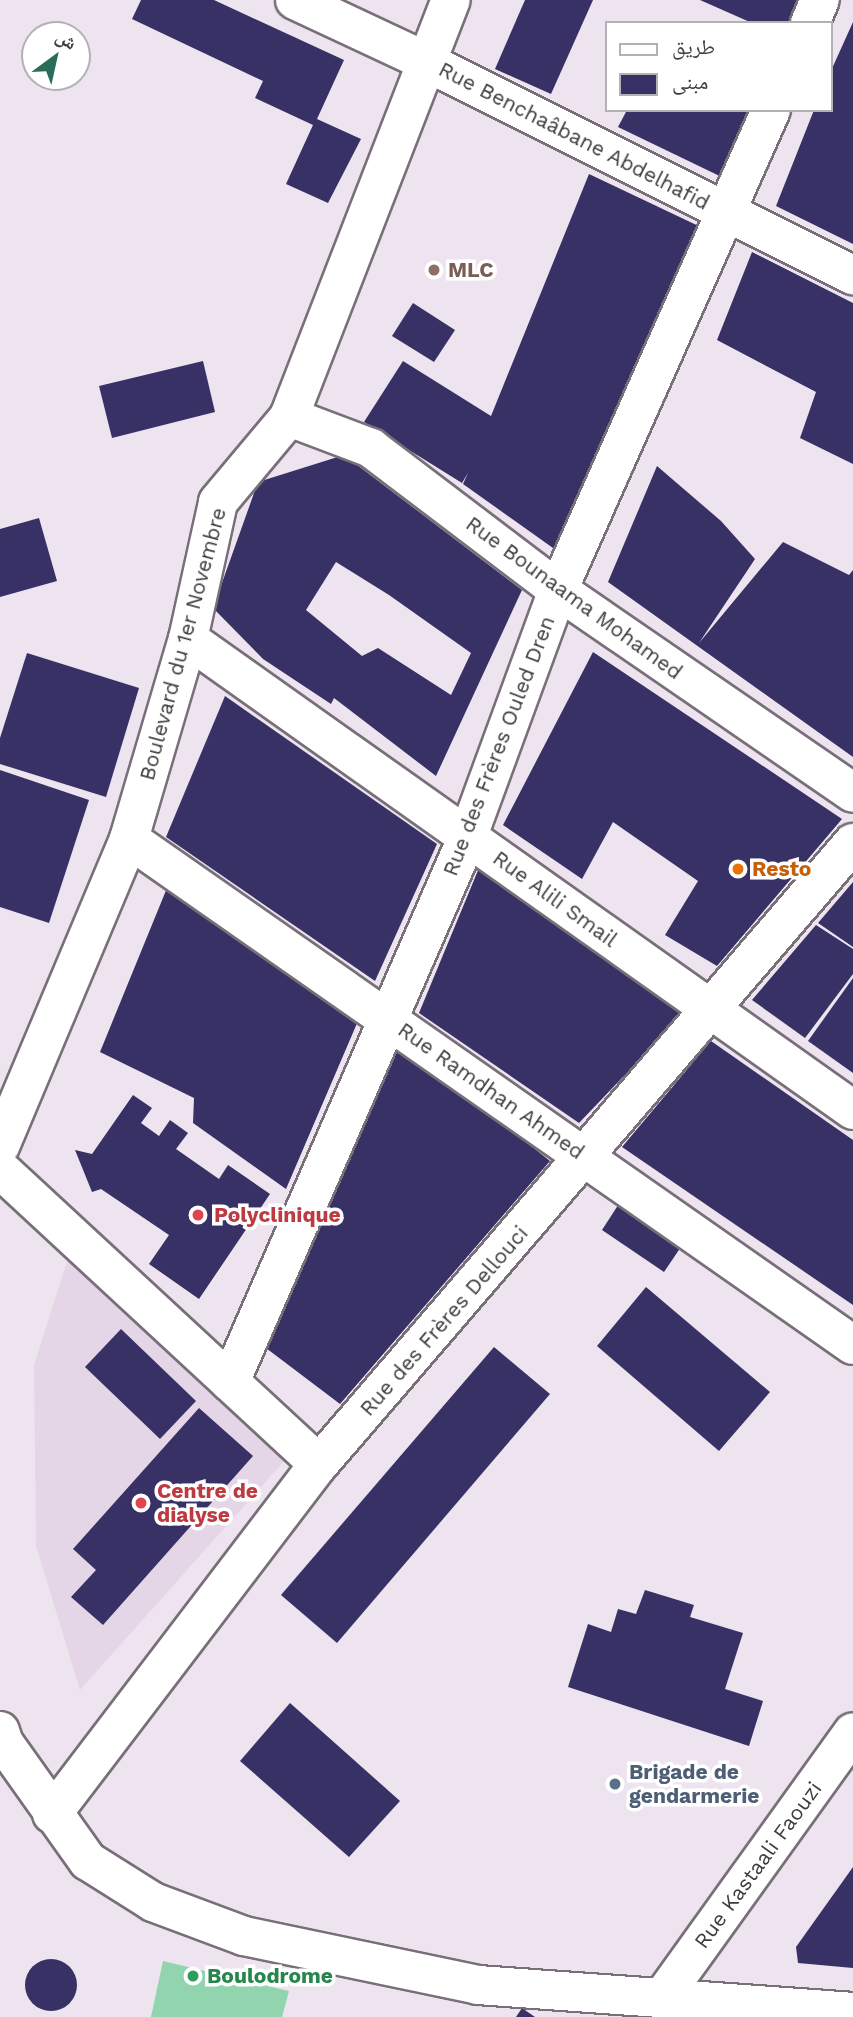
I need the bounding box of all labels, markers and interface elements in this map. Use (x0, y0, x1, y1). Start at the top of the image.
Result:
north arrow (21, 21, 91, 91)
legend (604, 21, 832, 112)
text: ش (52, 25, 81, 55)
text: طريق (672, 34, 715, 59)
street label: Rue Benchaâbane Abdelhafid (434, 56, 714, 216)
text: مبنى (672, 69, 708, 94)
place label: MLC (448, 257, 494, 283)
marker: MLC (426, 262, 442, 278)
street label: Boulevard du 1er Novembre (134, 504, 232, 784)
street label: Rue Bounaama Mohamed (461, 511, 687, 685)
street label: Rue des Frères Ouled Dren (438, 613, 560, 879)
street label: Rue Alili Smail (488, 845, 622, 953)
place label: Resto (752, 856, 811, 882)
marker: Resto (730, 861, 746, 877)
street label: Rue Ramdhan Ahmed (393, 1017, 589, 1165)
place label: Polyclinique (214, 1202, 341, 1228)
marker: Polyclinique (188, 1205, 208, 1225)
street label: Rue des Frères Dellouci (355, 1221, 533, 1421)
place label: Centre de dialyse (157, 1478, 258, 1528)
marker: Centre de dialyse (131, 1493, 151, 1513)
place label: Brigade de gendarmerie (629, 1759, 760, 1809)
marker: Brigade de gendarmerie (607, 1776, 623, 1792)
street label: Rue Kastaali Faouzi (689, 1777, 827, 1953)
place label: Boulodrome (207, 1963, 333, 1989)
marker: Boulodrome (185, 1968, 201, 1984)

